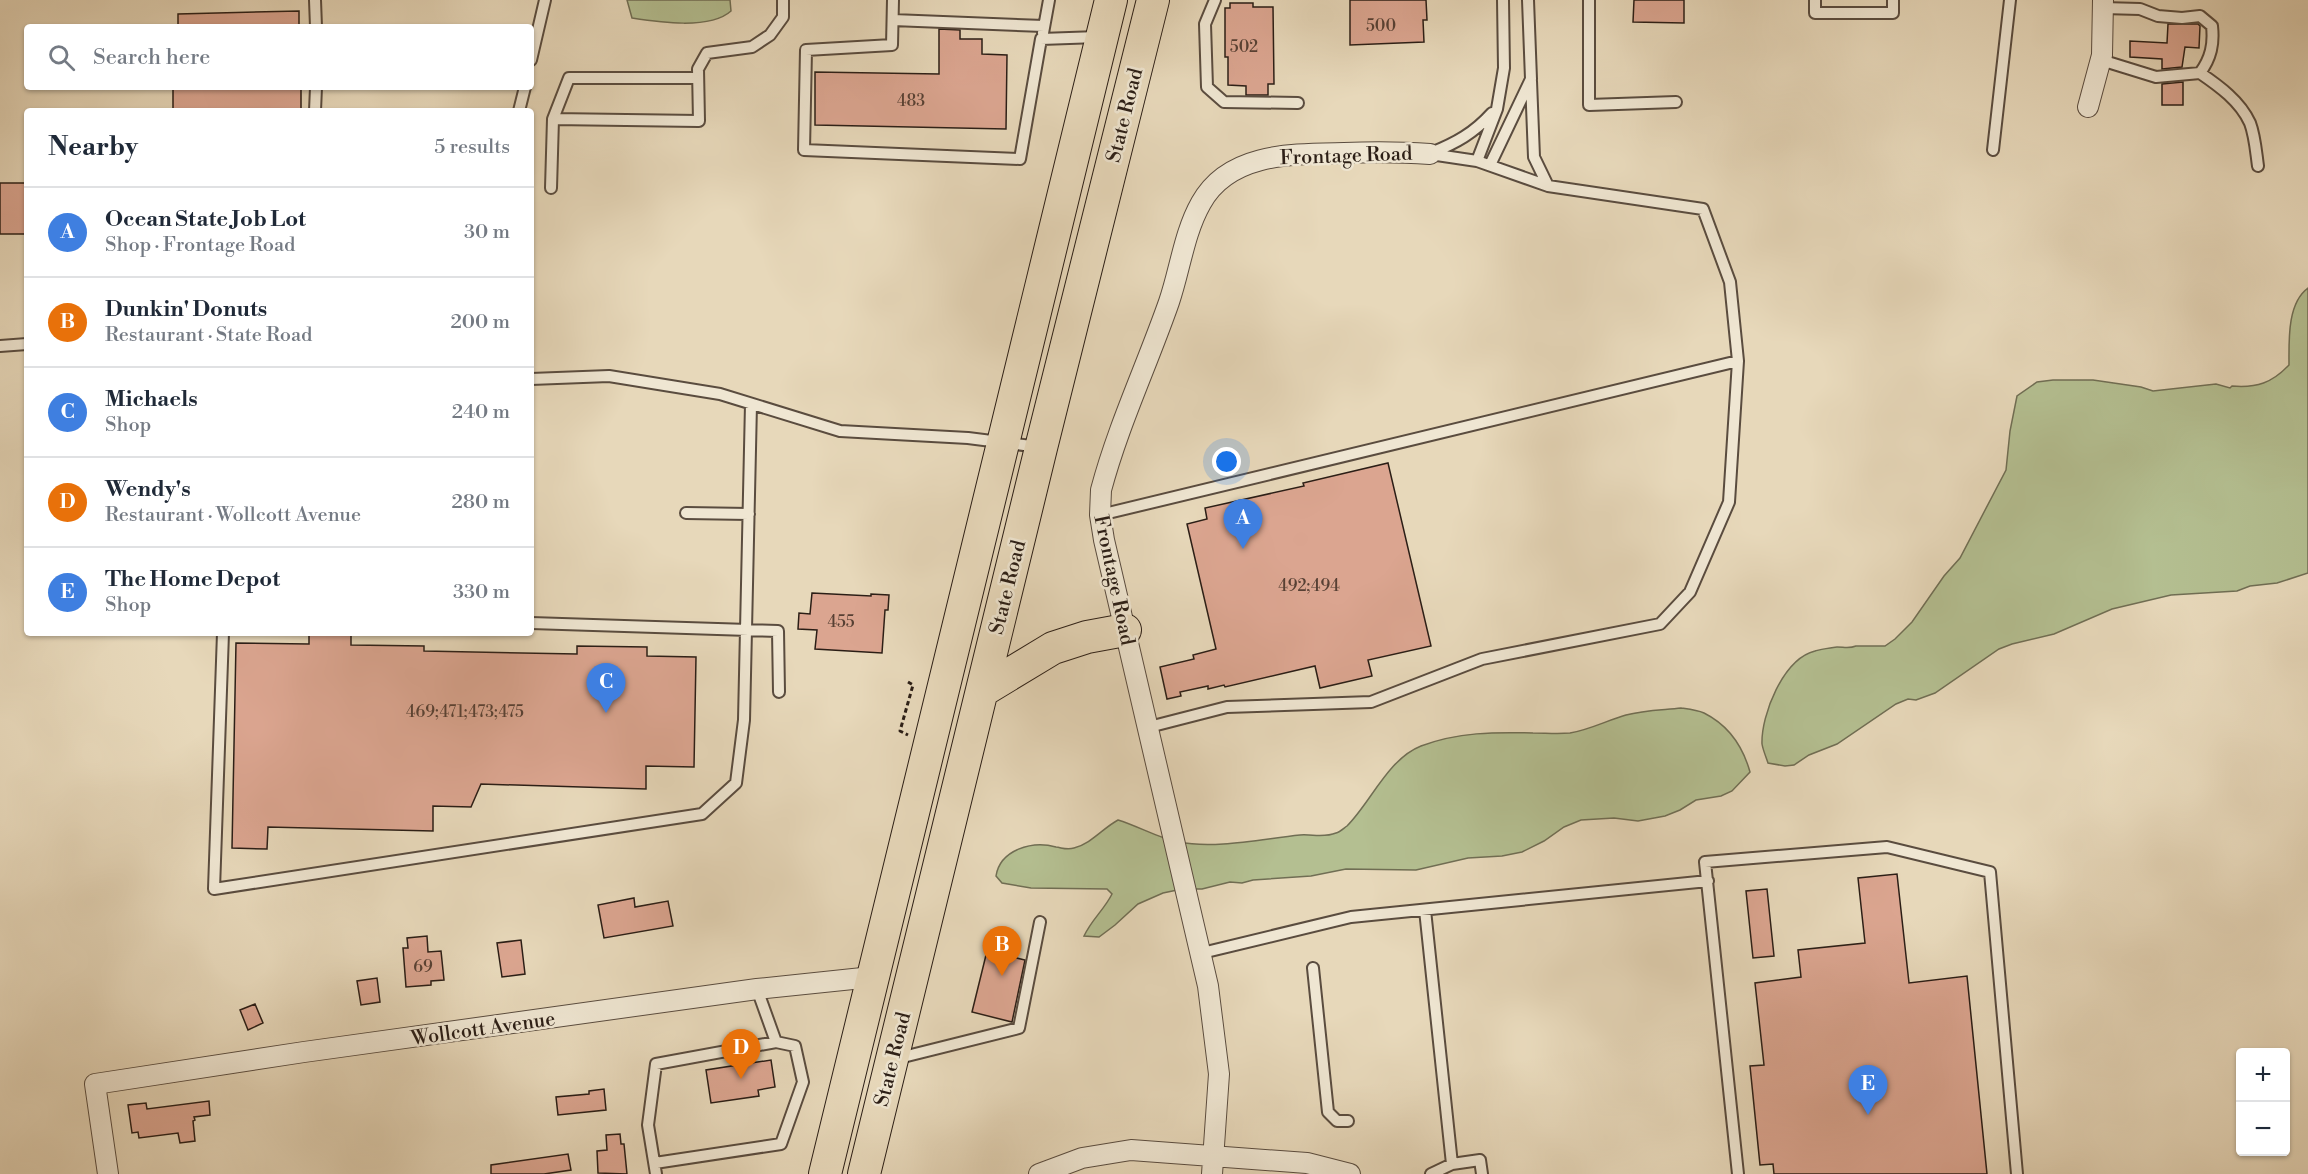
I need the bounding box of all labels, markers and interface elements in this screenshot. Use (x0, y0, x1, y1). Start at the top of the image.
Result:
house number: 500 (1366, 16, 1396, 36)
search box (24, 24, 534, 90)
house number: 502 (1230, 37, 1258, 57)
icon: search (45, 41, 78, 74)
text: Search here (93, 44, 210, 71)
street label: State Road (1102, 65, 1149, 165)
house number: 483 (897, 91, 925, 111)
text: Nearby (48, 131, 138, 163)
text: 5 results (434, 135, 510, 160)
street label: Frontage Road (1279, 142, 1413, 171)
text: Ocean State Job Lot (105, 206, 306, 233)
text: A (60, 220, 75, 245)
text: 30 m (464, 220, 510, 245)
text: Shop · Frontage Road (105, 233, 295, 258)
text: Dunkin' Donuts (105, 296, 267, 323)
text: B (60, 310, 75, 335)
text: 200 m (450, 310, 510, 335)
text: Restaurant · State Road (105, 323, 312, 348)
text: Michaels (105, 386, 198, 413)
text: C (60, 400, 75, 425)
text: 240 m (452, 400, 510, 425)
text: Shop (105, 413, 151, 438)
your location (1212, 447, 1241, 476)
text: Wendy's (105, 476, 191, 503)
text: D (60, 490, 75, 515)
text: 280 m (451, 490, 510, 515)
pin: A (1224, 500, 1262, 549)
text: Restaurant · Wollcott Avenue (105, 503, 361, 528)
street label: Frontage Road (1088, 513, 1140, 648)
street label: State Road (985, 537, 1032, 637)
text: The Home Depot (105, 566, 280, 593)
house number: 492;494 (1278, 576, 1340, 596)
text: E (61, 580, 74, 605)
text: 330 m (453, 580, 510, 605)
text: Shop (105, 593, 151, 618)
house number: 455 (827, 612, 855, 632)
pin: C (586, 664, 626, 713)
house number: 469;471;473;475 (406, 702, 524, 722)
pin: B (982, 926, 1022, 976)
house number: 69 (413, 957, 433, 977)
street label: Wollcott Avenue (409, 1007, 557, 1052)
street label: State Road (870, 1009, 917, 1109)
pin: D (722, 1030, 760, 1079)
map controls (2236, 1048, 2290, 1156)
button: + (2236, 1048, 2290, 1102)
pin: E (1848, 1066, 1888, 1115)
button: − (2236, 1102, 2290, 1156)

